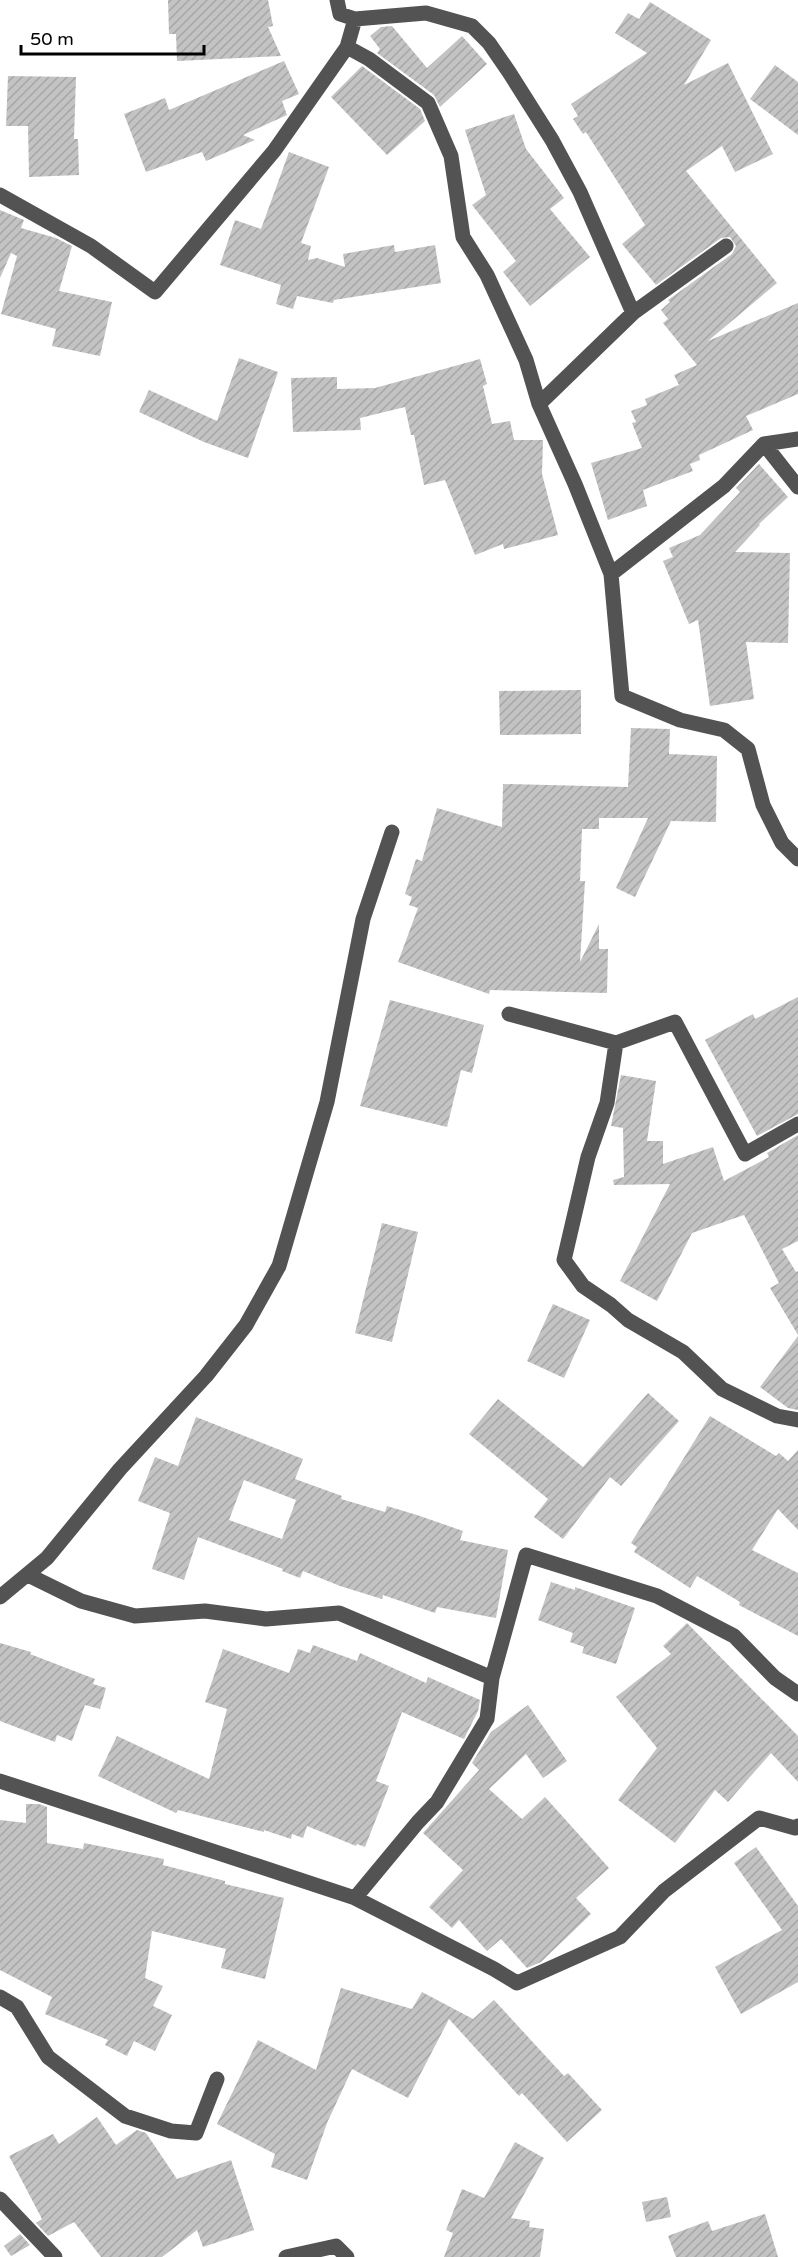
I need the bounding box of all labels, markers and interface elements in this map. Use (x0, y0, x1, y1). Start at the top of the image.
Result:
scale bar (21, 18, 204, 56)
text: 50 m (30, 28, 74, 50)

